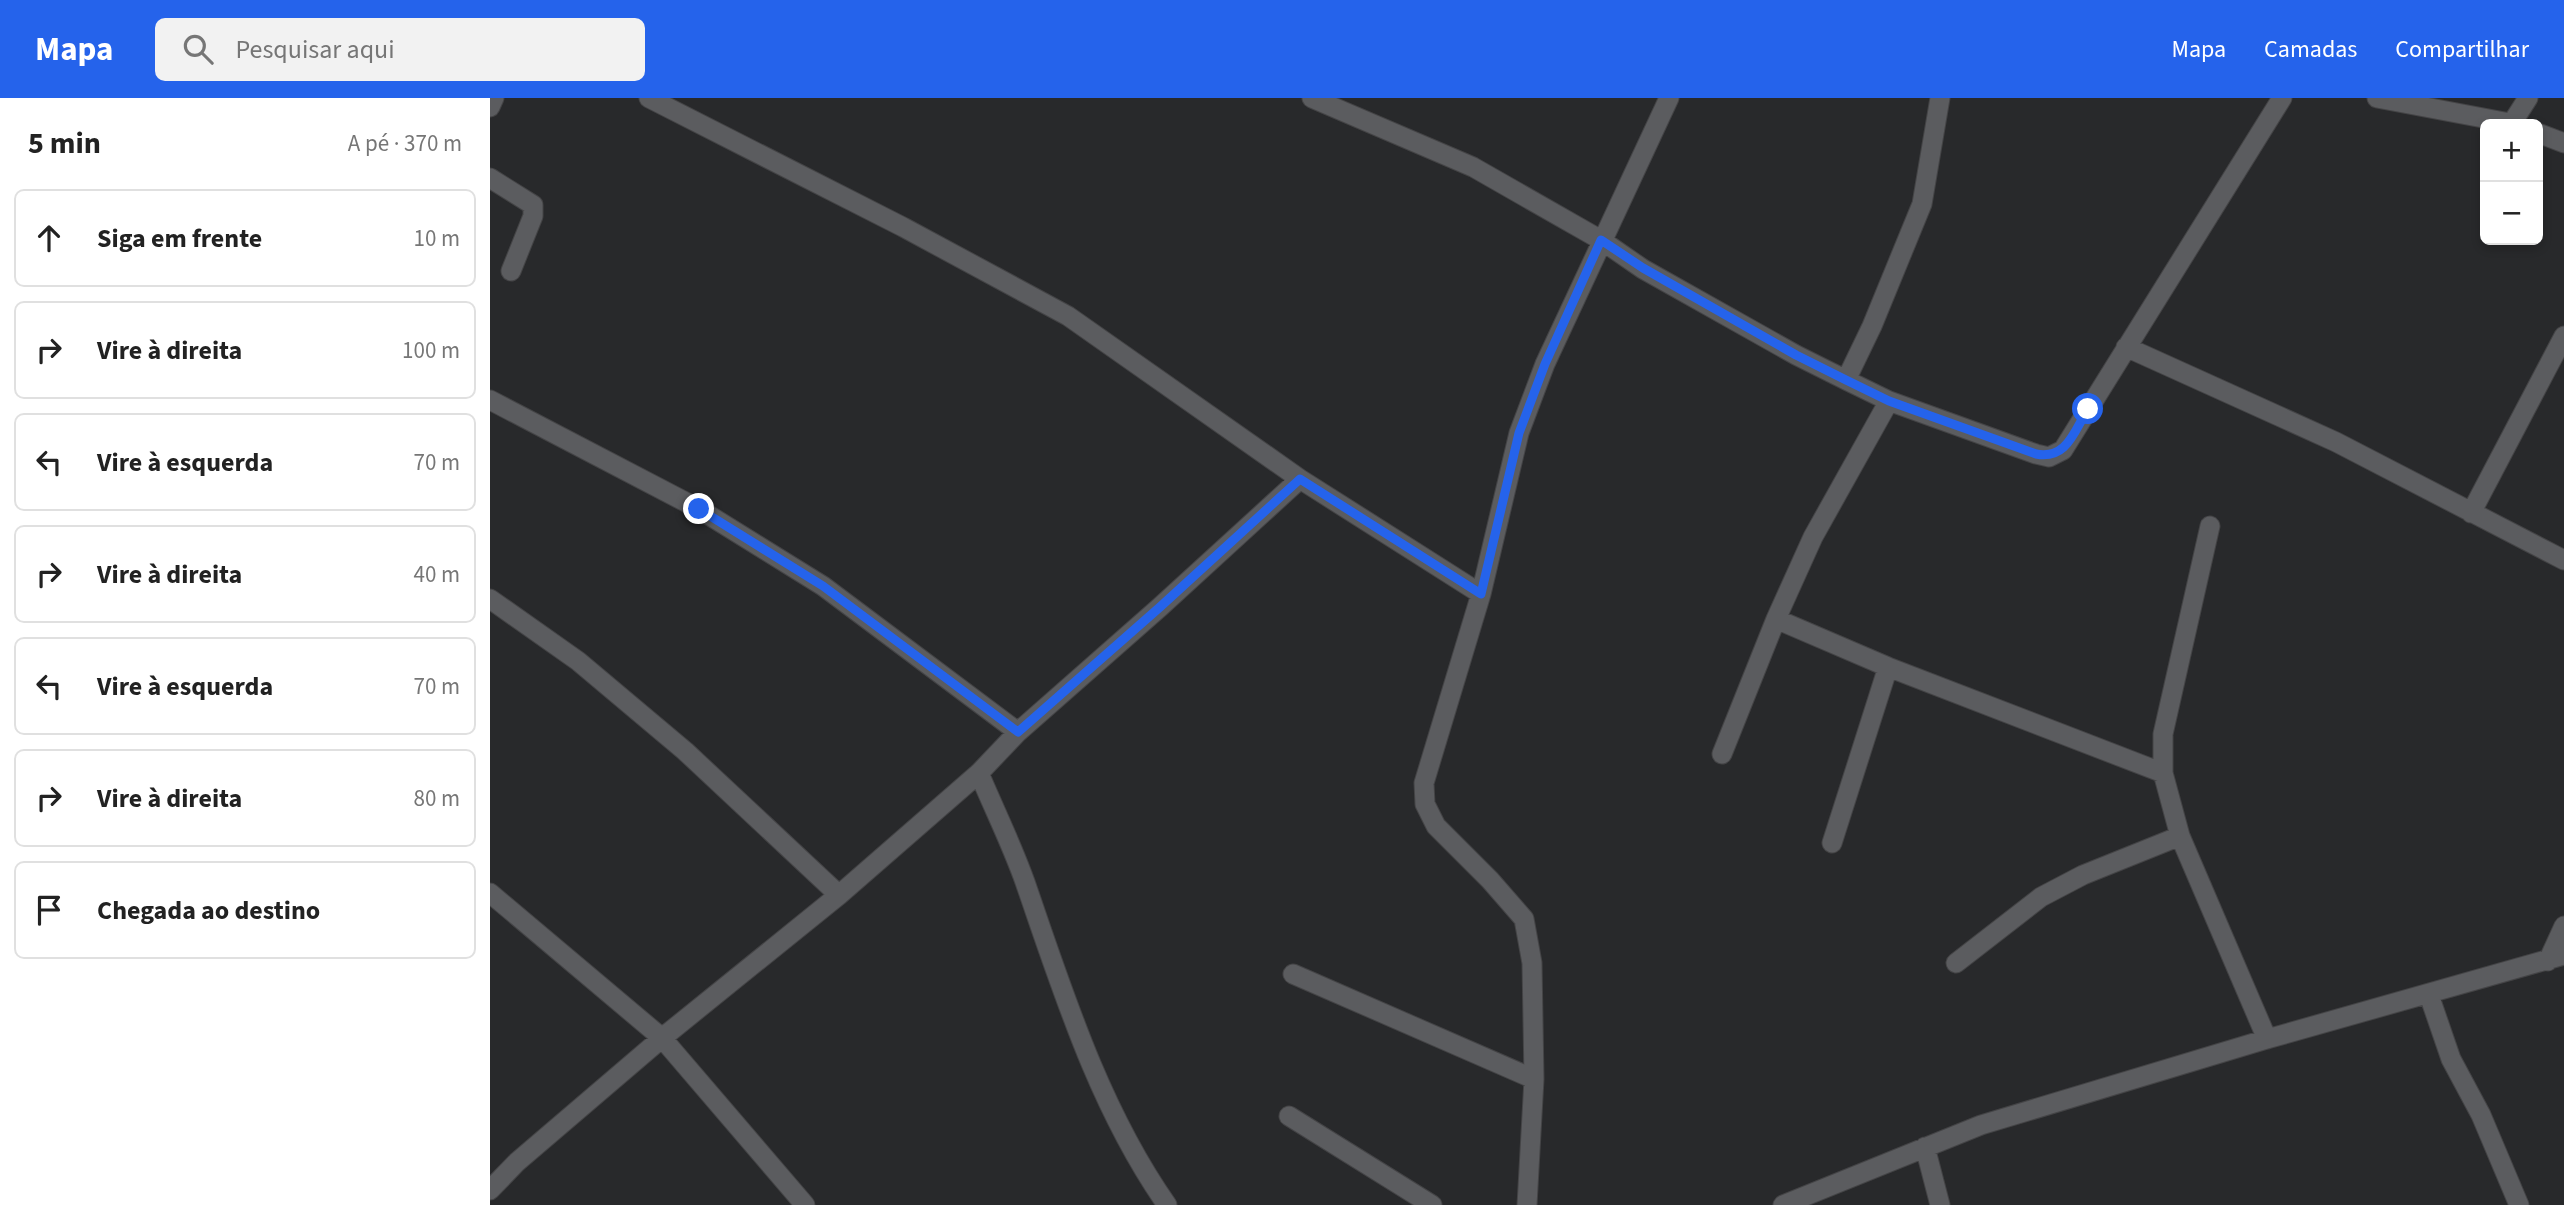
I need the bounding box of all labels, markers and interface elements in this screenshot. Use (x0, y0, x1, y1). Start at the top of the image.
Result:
search box (155, 18, 645, 81)
text: Mapa (35, 26, 113, 73)
icon: search (179, 30, 217, 68)
text: Pesquisar aqui (235, 31, 395, 68)
text: Mapa (2171, 32, 2226, 67)
text: Camadas (2264, 32, 2357, 67)
text: Compartilhar (2395, 32, 2529, 67)
map controls (2480, 119, 2543, 245)
button: + (2480, 119, 2543, 182)
text: 5 min (28, 122, 101, 165)
text: A pé · 370 m (348, 127, 462, 160)
button: − (2480, 182, 2543, 245)
icon: ahead (30, 219, 68, 257)
text: Siga em frente (97, 220, 262, 257)
text: 10 m (413, 222, 460, 255)
icon: right (30, 331, 68, 369)
text: Vire à direita (97, 332, 242, 369)
text: 100 m (402, 334, 460, 367)
route start (2072, 393, 2103, 424)
icon: left (30, 443, 68, 481)
text: Vire à esquerda (97, 444, 273, 481)
text: 70 m (413, 446, 460, 479)
route end (683, 493, 714, 524)
icon: right (30, 555, 68, 593)
text: Vire à direita (97, 556, 242, 593)
text: 40 m (413, 558, 460, 591)
icon: left (30, 667, 68, 705)
text: Vire à esquerda (97, 668, 273, 705)
text: 70 m (413, 670, 460, 703)
icon: right (30, 779, 68, 817)
text: Vire à direita (97, 780, 242, 817)
text: 80 m (413, 782, 460, 815)
icon: arrive (30, 891, 68, 929)
text: Chegada ao destino (97, 892, 320, 929)

